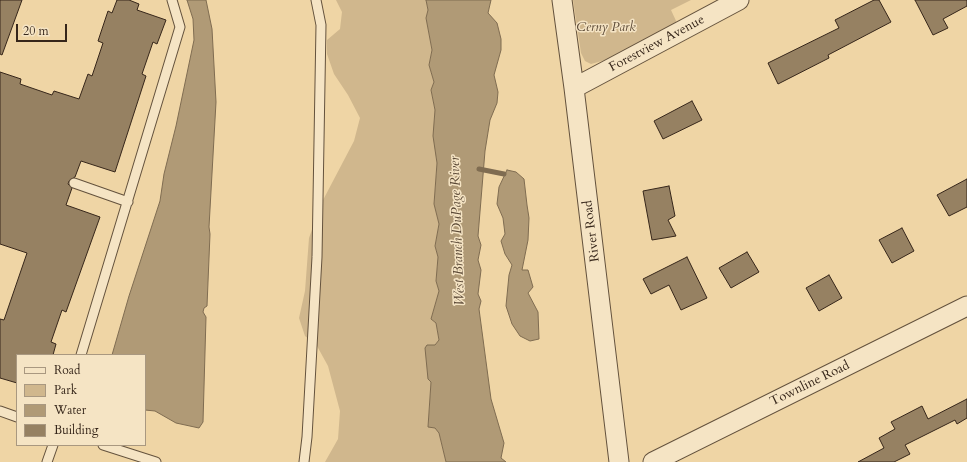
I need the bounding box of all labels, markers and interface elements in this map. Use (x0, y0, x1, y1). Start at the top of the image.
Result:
street label: Forestview Avenue (607, 12, 707, 76)
scale bar (18, 16, 69, 42)
park label: Cerny Park (576, 20, 636, 36)
text: 20 m (23, 23, 49, 39)
water label: West Branch DuPage River (447, 156, 469, 306)
street label: River Road (580, 199, 604, 263)
legend (16, 354, 146, 446)
street label: Townline Road (768, 358, 852, 410)
text: Road (54, 362, 80, 378)
text: Park (54, 382, 77, 398)
text: Water (54, 402, 86, 418)
text: Building (54, 422, 98, 438)

